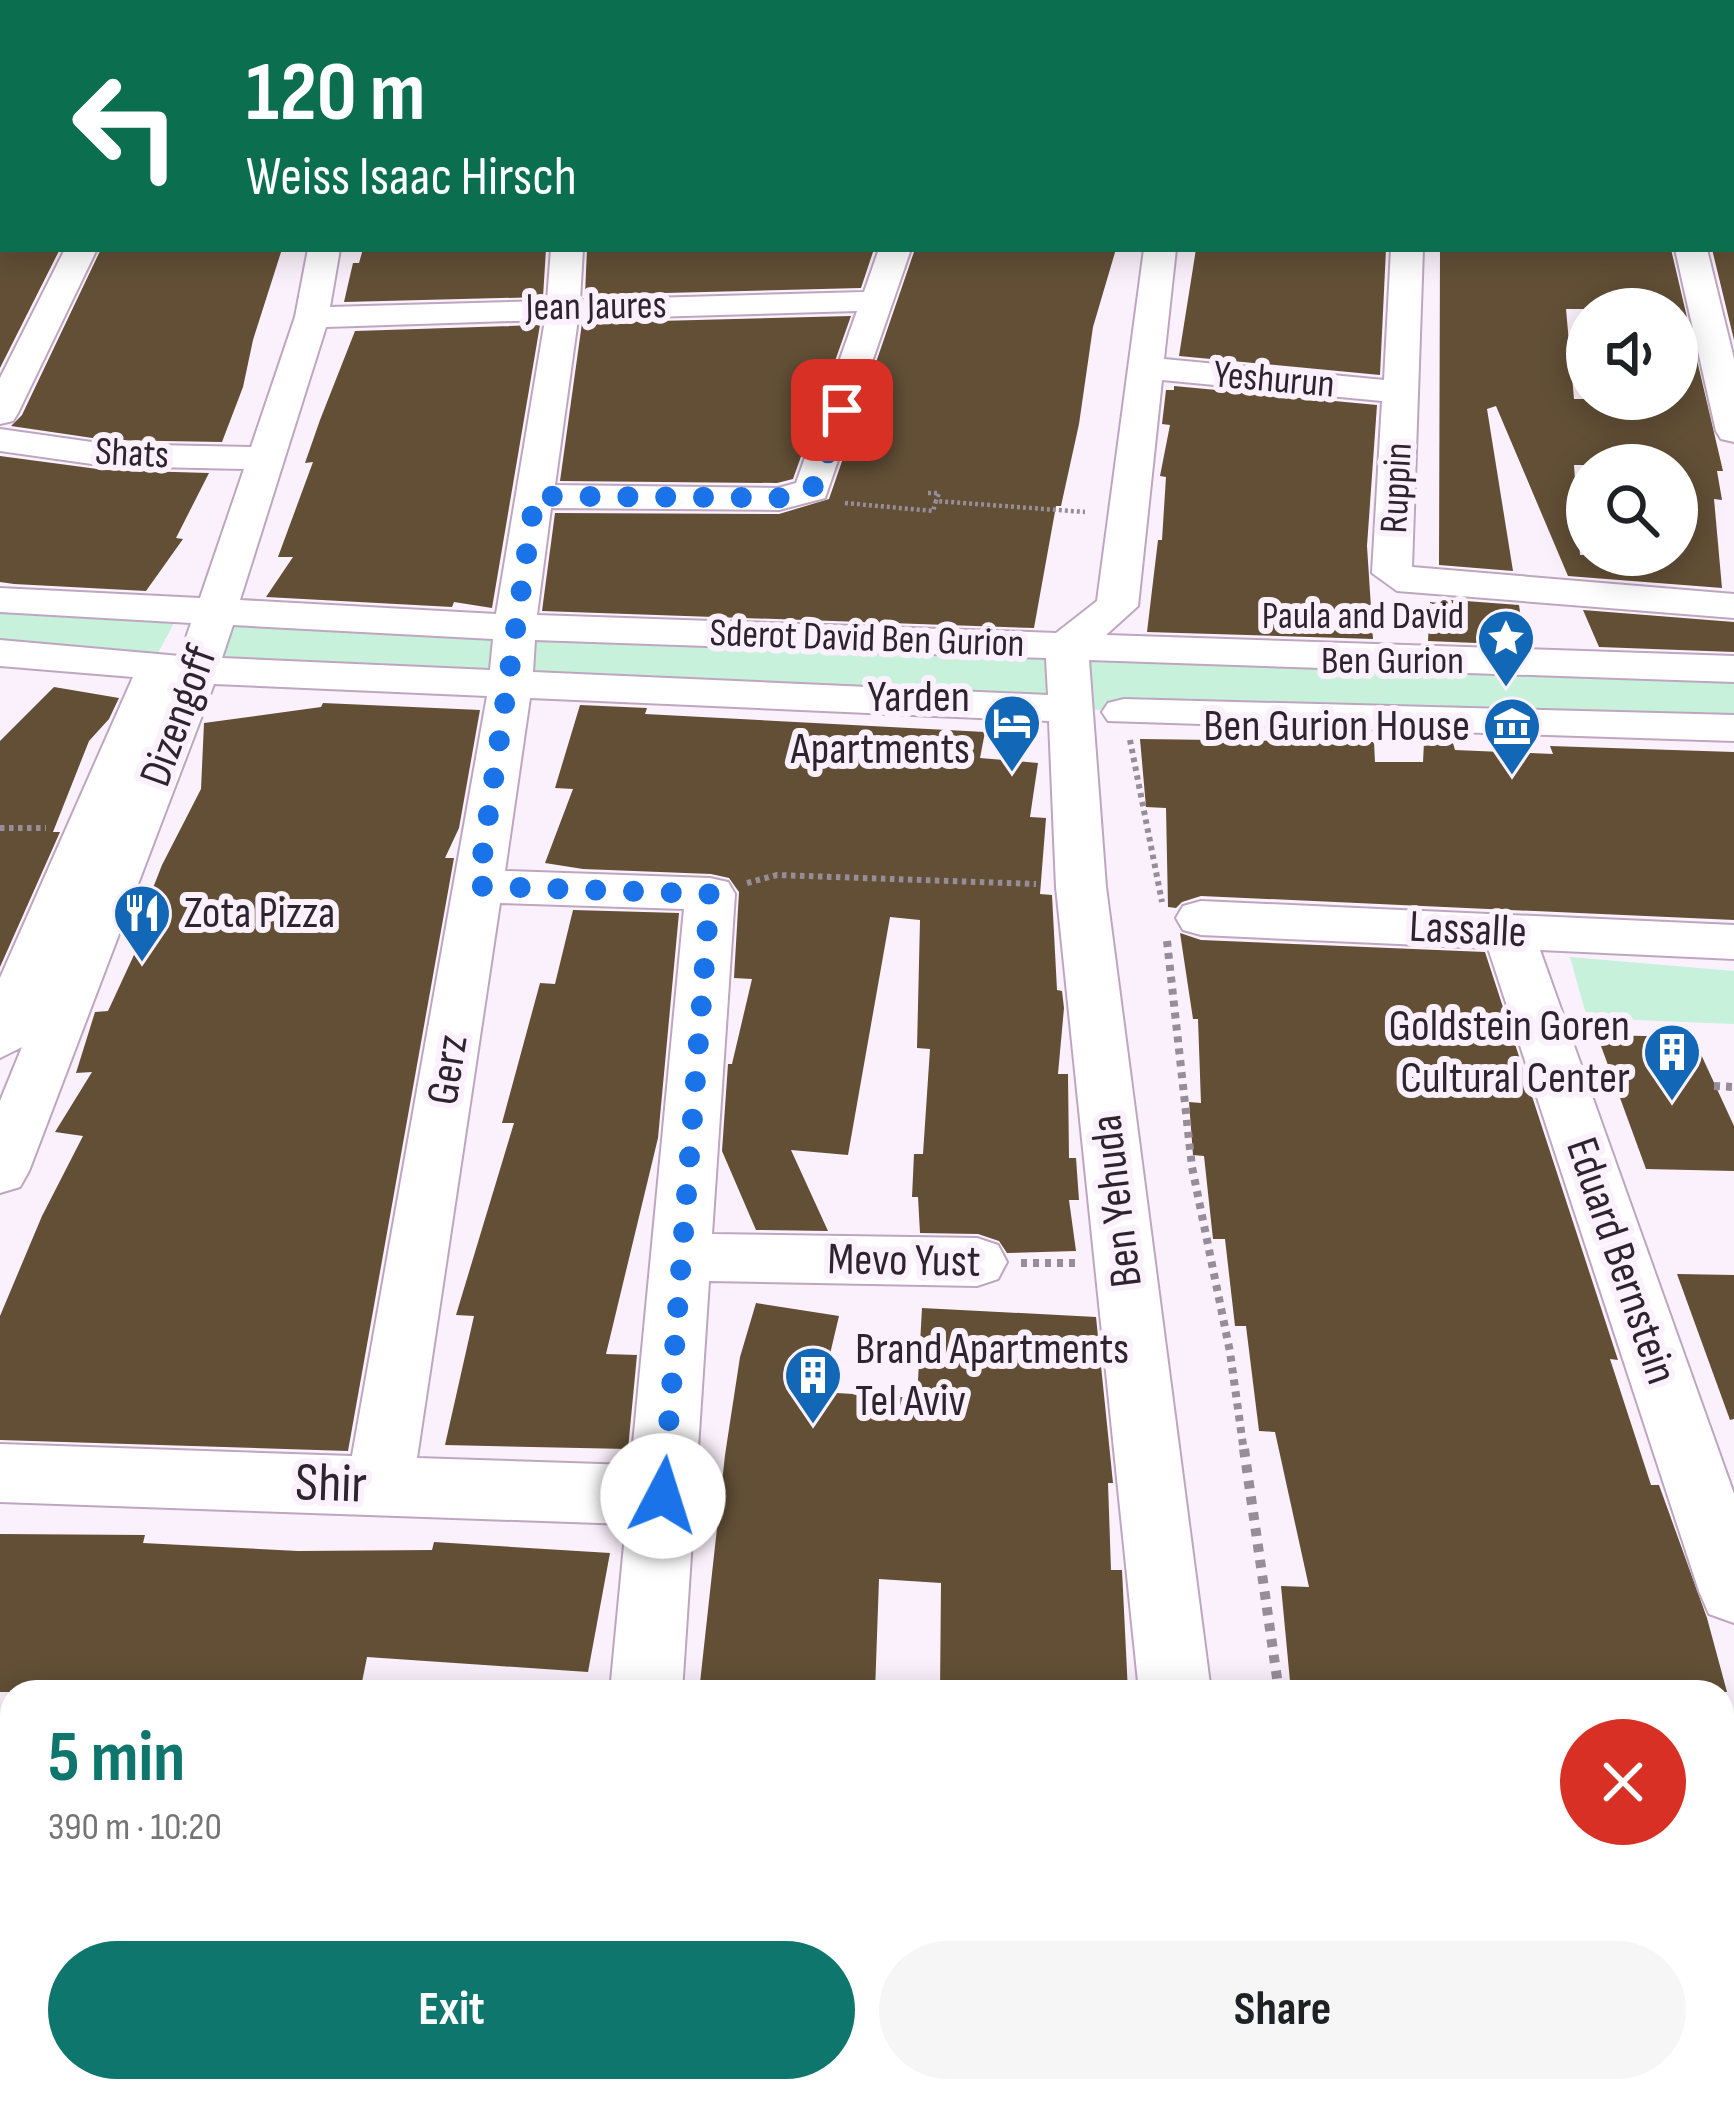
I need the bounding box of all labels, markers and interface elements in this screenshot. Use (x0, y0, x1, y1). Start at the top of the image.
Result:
text: 120 m (246, 43, 425, 144)
icon: left (48, 48, 204, 204)
text: Weiss Isaac Hirsch (246, 145, 577, 210)
street label: Jean Jaures (524, 282, 667, 332)
map controls (1566, 288, 1698, 576)
button: sound (1566, 288, 1698, 420)
street label: Yeshurun (1212, 351, 1336, 409)
pin (791, 359, 893, 461)
icon: arrive (809, 377, 875, 443)
street label: Shats (94, 429, 170, 479)
street label: Ruppin (1371, 442, 1423, 534)
button: search (1566, 444, 1698, 576)
place label: Paula and David Ben Gurion (1262, 593, 1464, 685)
place icon: Paula and David Ben Gurion (1475, 607, 1537, 689)
street label: Sderot David Ben Gurion (709, 610, 1025, 668)
street label: Dizengoff (128, 638, 230, 794)
place label: Yarden Apartments (790, 670, 970, 777)
hotel icon: Yarden Apartments (981, 692, 1043, 774)
museum icon: Ben Gurion House (1481, 695, 1543, 777)
place label: Ben Gurion House (1203, 699, 1470, 754)
restaurant icon: Zota Pizza (111, 882, 173, 964)
place label: Zota Pizza (184, 886, 335, 941)
street label: Lassalle (1408, 899, 1528, 961)
place label: Goldstein Goren Cultural Center (1388, 999, 1630, 1106)
building icon: Goldstein Goren Cultural Center (1641, 1021, 1703, 1103)
street label: Gerz (415, 1031, 481, 1109)
street label: Ben Yehuda (1079, 1112, 1155, 1290)
street label: Eduard Bernstein (1553, 1131, 1689, 1391)
street label: Mevo Yust (827, 1232, 981, 1290)
place label: Brand Apartments Tel Aviv (855, 1322, 1129, 1429)
building icon: Brand Apartments Tel Aviv (782, 1344, 844, 1426)
position arrow (600, 1433, 726, 1559)
street label: Shir (294, 1450, 368, 1518)
text: 5 min (48, 1715, 185, 1802)
button: close (1560, 1719, 1686, 1845)
text: 390 m · 10:20 (48, 1804, 222, 1851)
button: Exit (48, 1941, 855, 2079)
button: Share (879, 1941, 1686, 2079)

